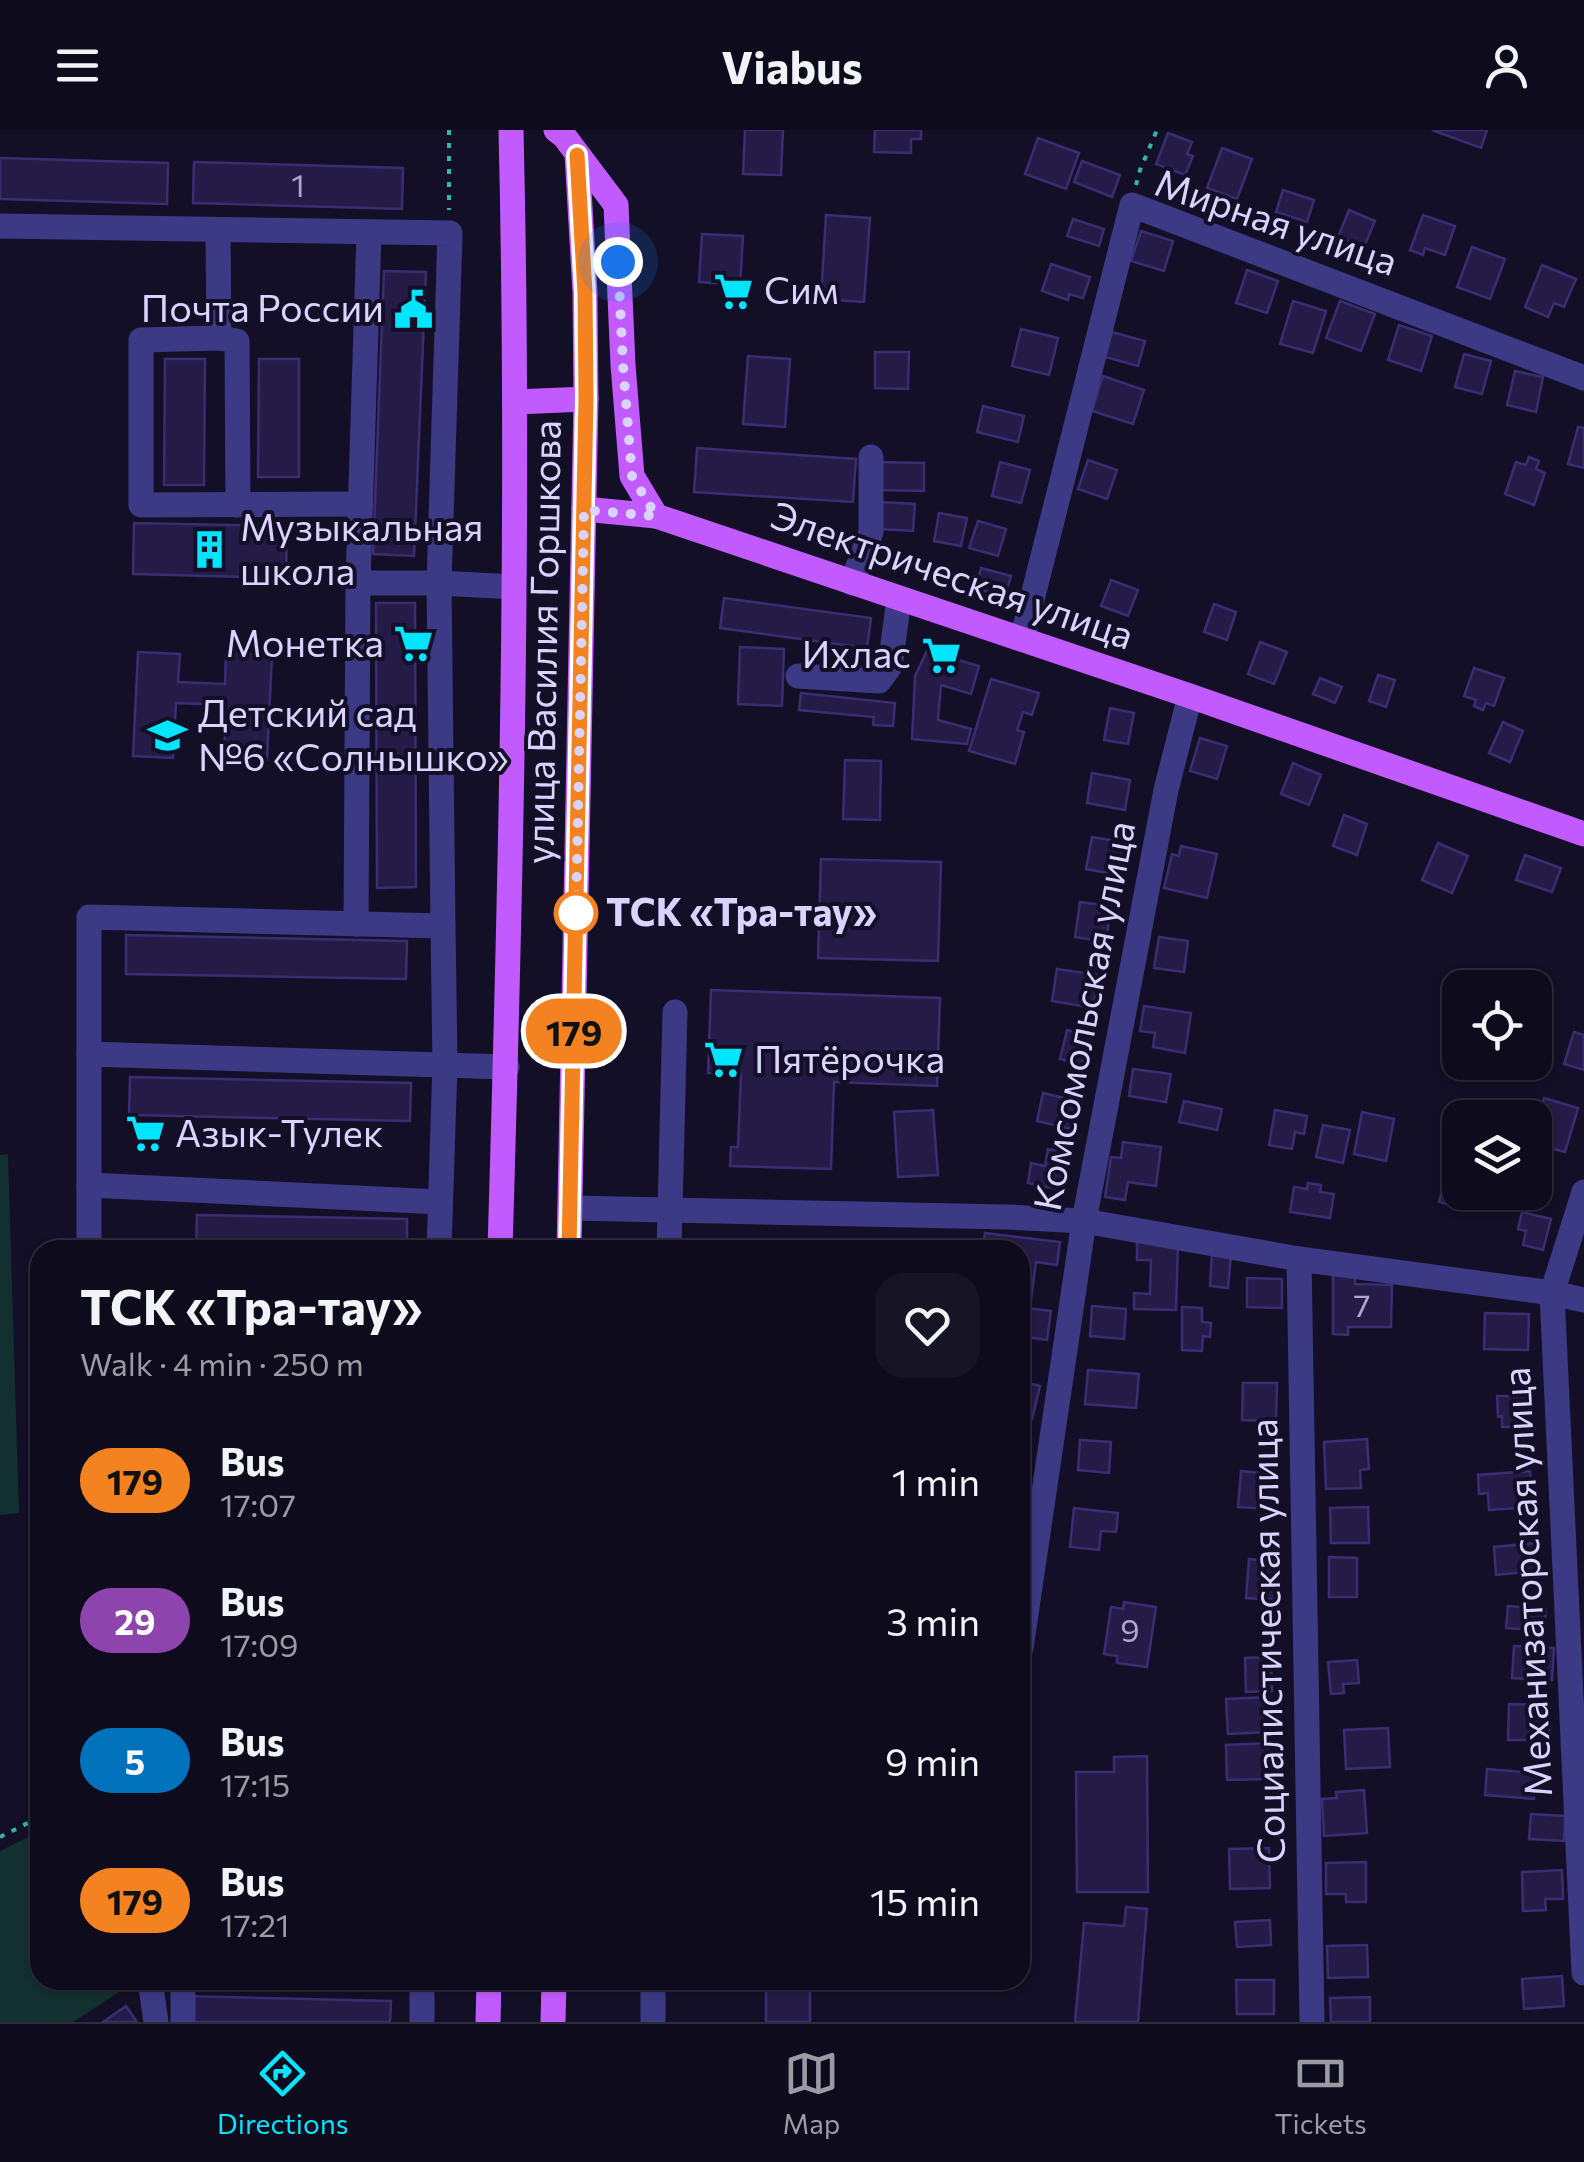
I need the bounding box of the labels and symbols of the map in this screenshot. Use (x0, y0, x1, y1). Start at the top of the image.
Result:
street label: Мирная улица (1150, 157, 1404, 284)
house number: 1 (291, 164, 305, 204)
your location (593, 237, 643, 287)
place label: Сим (764, 265, 839, 312)
supermarket icon: Сим (713, 270, 755, 312)
place label: Почта России (141, 283, 384, 330)
public building icon: Почта России (393, 288, 435, 330)
street label: улица Василия Горшкова (514, 420, 569, 864)
street label: Электрическая улица (766, 490, 1140, 658)
place label: Музыкальная школа (240, 502, 484, 593)
building icon: Музыкальная школа (189, 529, 231, 571)
place label: Монетка (225, 618, 384, 665)
supermarket icon: Монетка (393, 623, 435, 665)
place label: Ихлас (802, 629, 911, 676)
supermarket icon: Ихлас (920, 634, 962, 676)
place label: Детский сад №6 «Солнышко» (198, 688, 509, 779)
school or university icon: Детский сад №6 «Солнышко» (147, 715, 189, 757)
street label: Комсомольская улица (1022, 817, 1143, 1214)
place label: ТСК «Тра-тау» (606, 887, 877, 934)
marker: ТСК «Тра-тау» (555, 892, 597, 934)
line badge: 179 (516, 998, 632, 1064)
place label: Пятёрочка (754, 1034, 945, 1081)
supermarket icon: Пятёрочка (703, 1039, 745, 1081)
place label: Азык-Тулек (175, 1108, 383, 1155)
supermarket icon: Азык-Тулек (124, 1113, 166, 1155)
house number: 7 (1354, 1284, 1370, 1324)
street label: Механизаторская улица (1491, 1366, 1560, 1798)
street label: Социалистическая улица (1238, 1418, 1293, 1864)
house number: 9 (1120, 1609, 1140, 1649)

